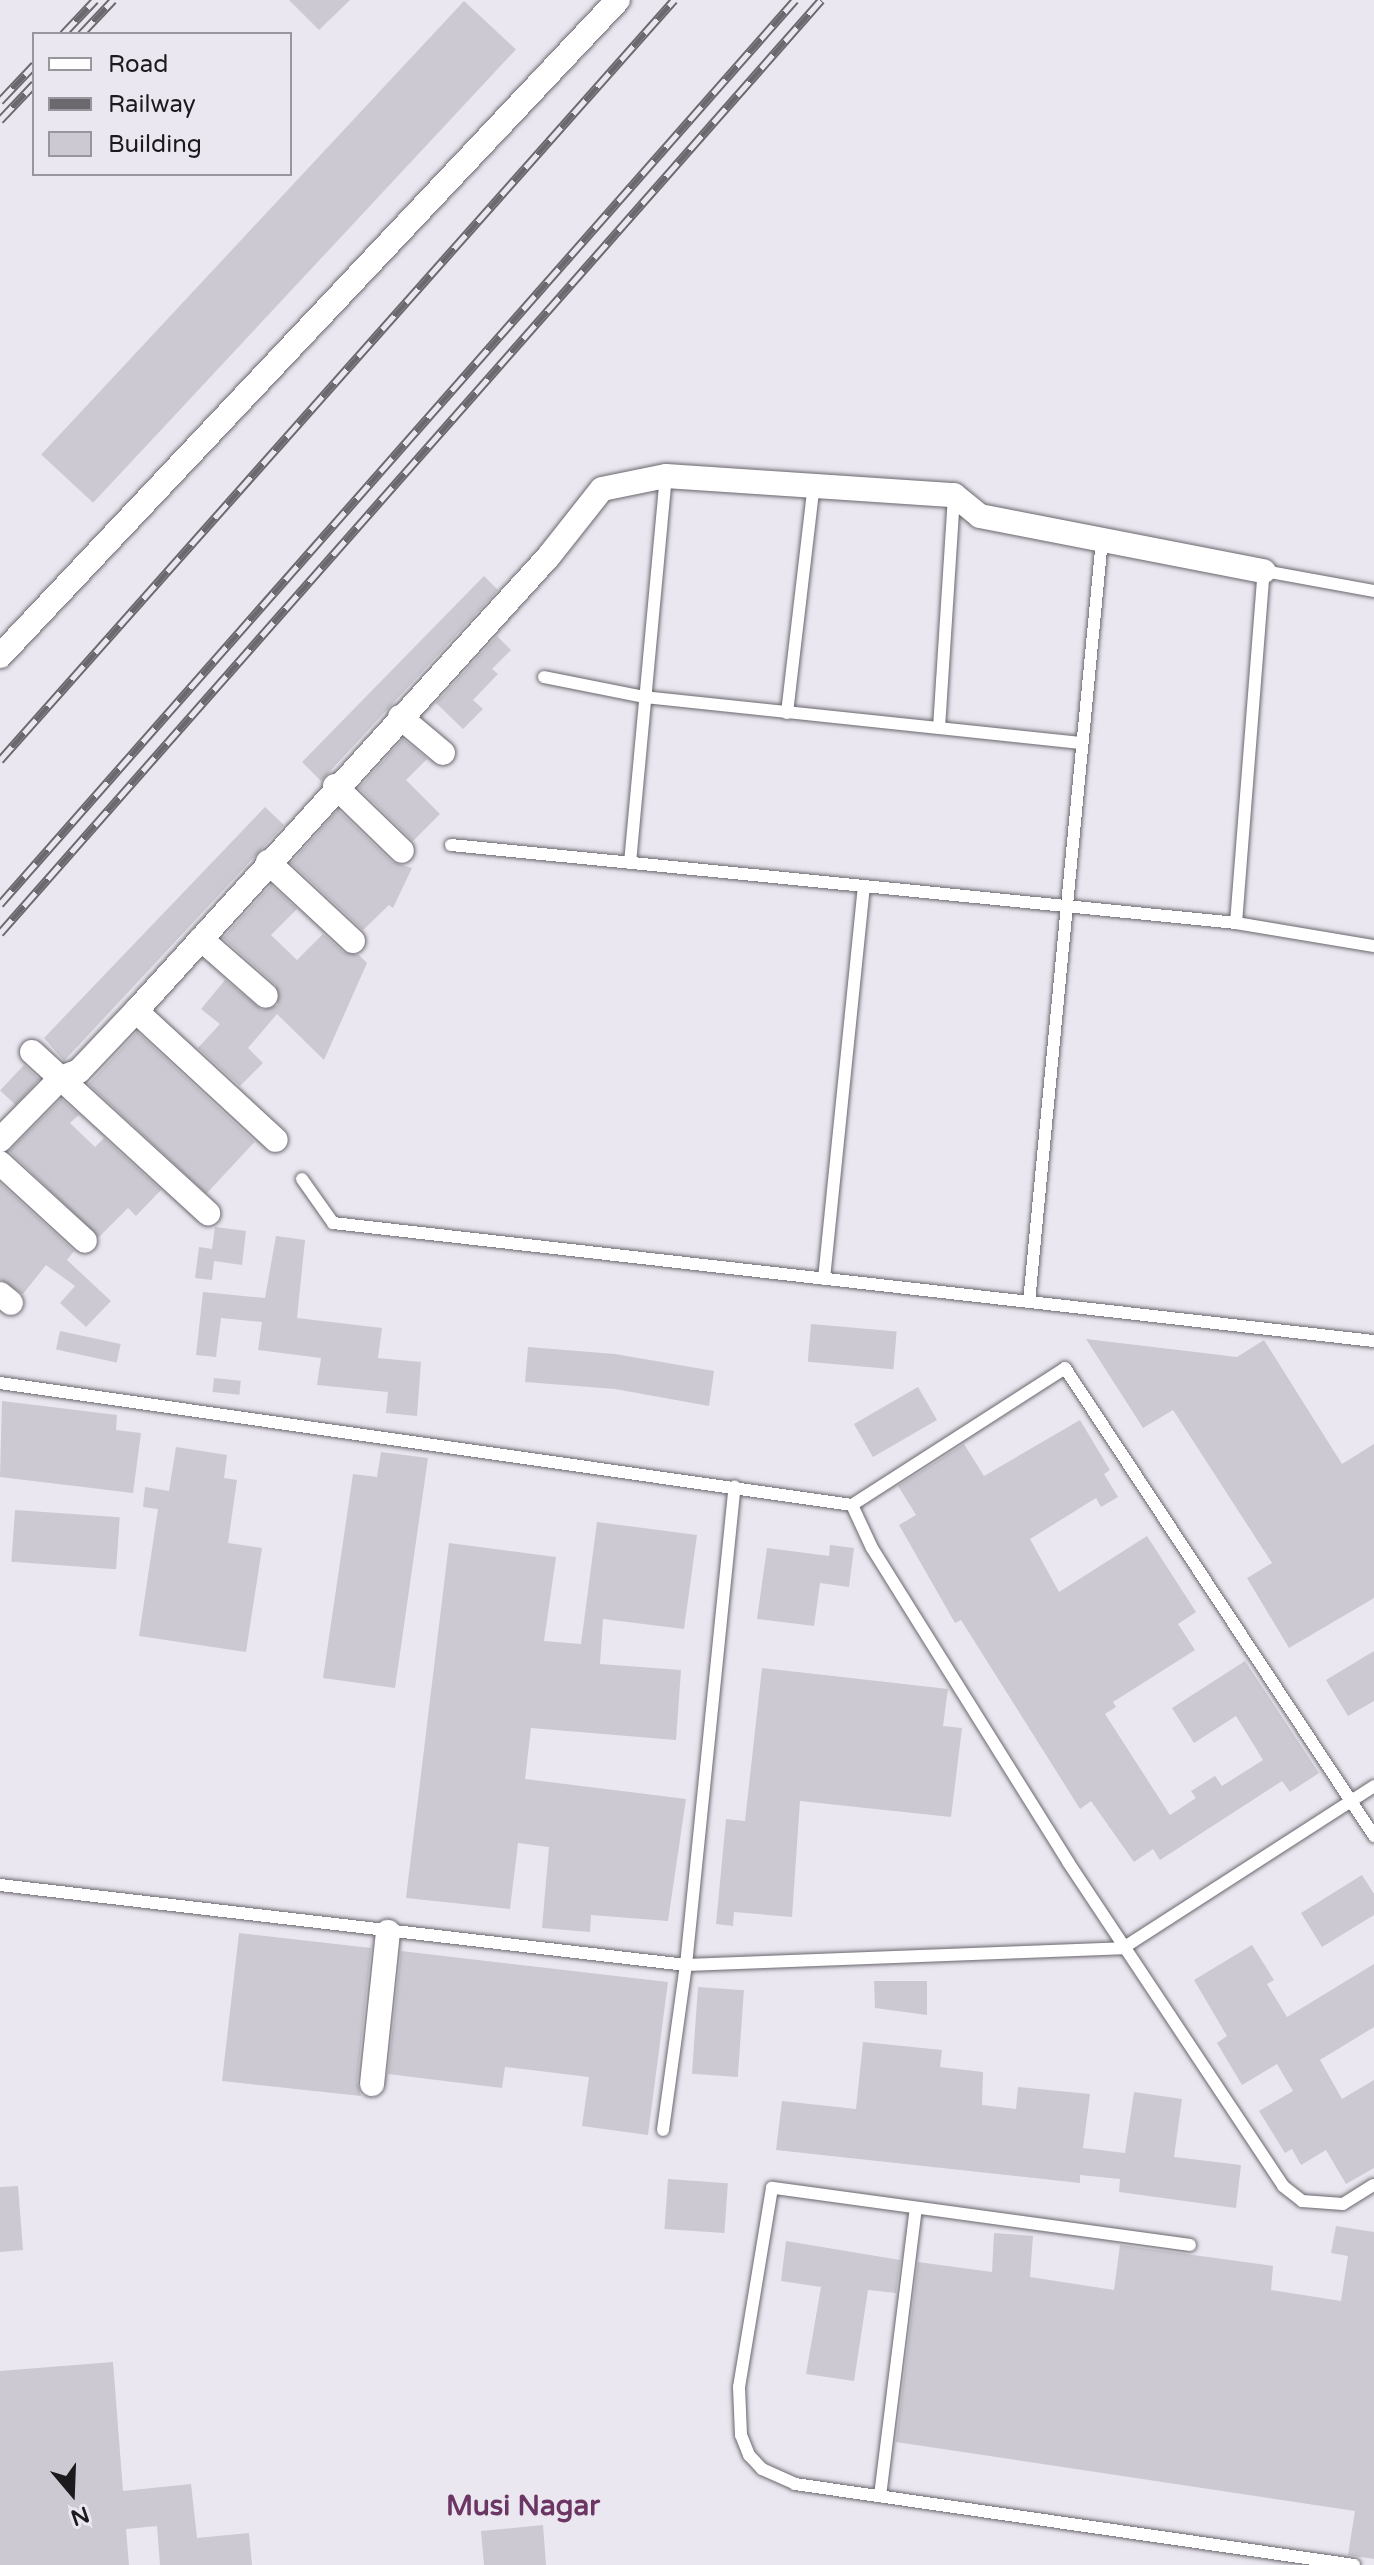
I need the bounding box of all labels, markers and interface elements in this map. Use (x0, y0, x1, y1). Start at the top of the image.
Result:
legend (32, 32, 292, 176)
text: Road (108, 50, 168, 79)
text: Railway (108, 90, 196, 119)
text: Building (108, 130, 202, 159)
north arrow (32, 2453, 112, 2533)
district label: Musi Nagar (446, 2489, 600, 2523)
text: N (67, 2501, 92, 2531)

